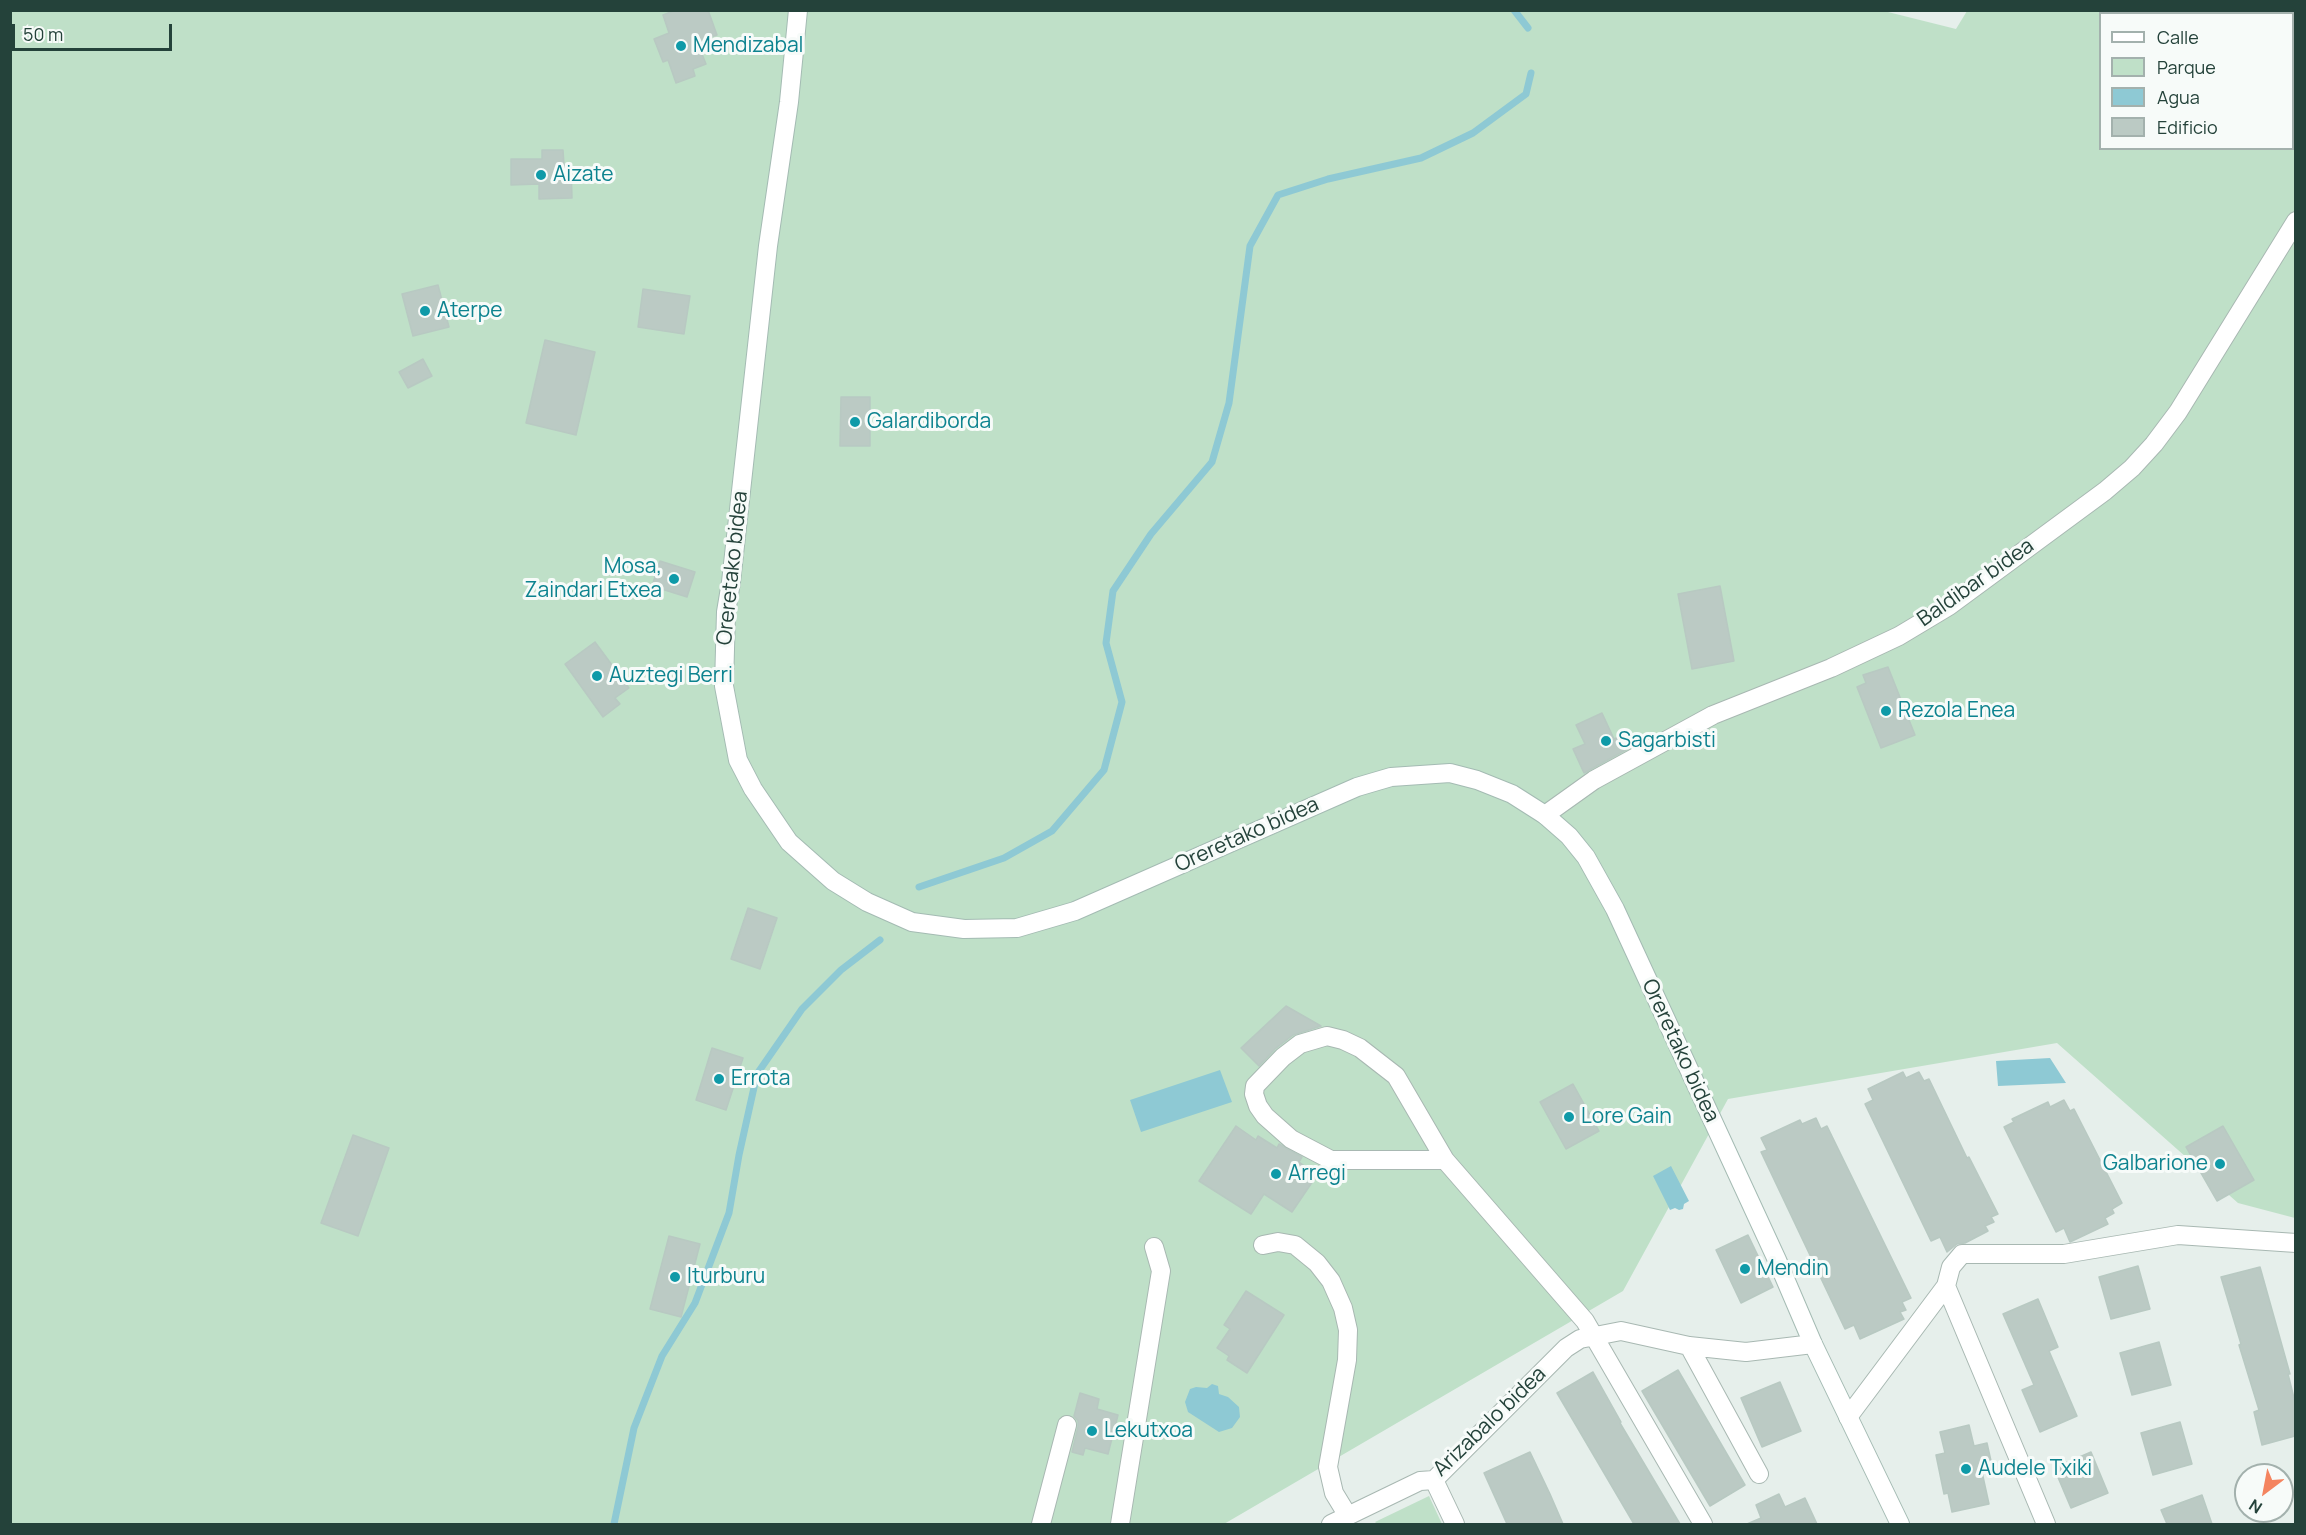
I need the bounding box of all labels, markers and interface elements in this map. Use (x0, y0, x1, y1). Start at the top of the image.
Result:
scale bar (15, 12, 176, 50)
legend (2099, 12, 2294, 150)
text: 50 m (23, 22, 63, 46)
text: Calle (2157, 25, 2199, 49)
place label: Mendizabal (693, 33, 804, 59)
marker: Mendizabal (674, 39, 688, 53)
text: Parque (2157, 55, 2216, 79)
text: Agua (2157, 85, 2200, 109)
text: Edificio (2157, 115, 2218, 139)
place label: Aizate (553, 162, 614, 188)
marker: Aizate (534, 168, 548, 182)
place label: Aterpe (437, 298, 502, 324)
marker: Aterpe (418, 304, 432, 318)
place label: Galardiborda (867, 409, 991, 435)
marker: Galardiborda (848, 415, 862, 429)
street label: Oreretako bidea (712, 490, 754, 646)
street label: Baldibar bidea (1913, 534, 2039, 632)
place label: Mosa, Zaindari Etxea (525, 554, 662, 604)
marker: Mosa, Zaindari Etxea (667, 572, 681, 586)
place label: Auztegi Berri (609, 663, 733, 689)
marker: Auztegi Berri (590, 669, 604, 683)
place label: Rezola Enea (1898, 698, 2015, 724)
marker: Rezola Enea (1879, 704, 1893, 718)
place label: Sagarbisti (1618, 728, 1716, 754)
marker: Sagarbisti (1599, 734, 1613, 748)
street label: Oreretako bidea (1171, 792, 1323, 878)
street label: Oreretako bidea (1636, 975, 1724, 1127)
place label: Errota (731, 1066, 790, 1092)
marker: Errota (712, 1072, 726, 1086)
place label: Lore Gain (1581, 1104, 1672, 1130)
marker: Lore Gain (1562, 1110, 1576, 1124)
place label: Galbarione (2103, 1151, 2208, 1177)
marker: Galbarione (2213, 1157, 2227, 1171)
place label: Arregi (1288, 1161, 1346, 1187)
marker: Arregi (1269, 1167, 1283, 1181)
place label: Mendin (1757, 1256, 1829, 1282)
marker: Mendin (1738, 1262, 1752, 1276)
place label: Iturburu (687, 1264, 765, 1290)
marker: Iturburu (668, 1270, 682, 1284)
street label: Arizabalo bidea (1428, 1362, 1552, 1482)
place label: Lekutxoa (1104, 1418, 1193, 1444)
marker: Lekutxoa (1085, 1424, 1099, 1438)
place label: Audele Txiki (1978, 1456, 2092, 1482)
marker: Audele Txiki (1959, 1462, 1973, 1476)
north arrow (2234, 1463, 2294, 1523)
text: N (2245, 1494, 2266, 1519)

